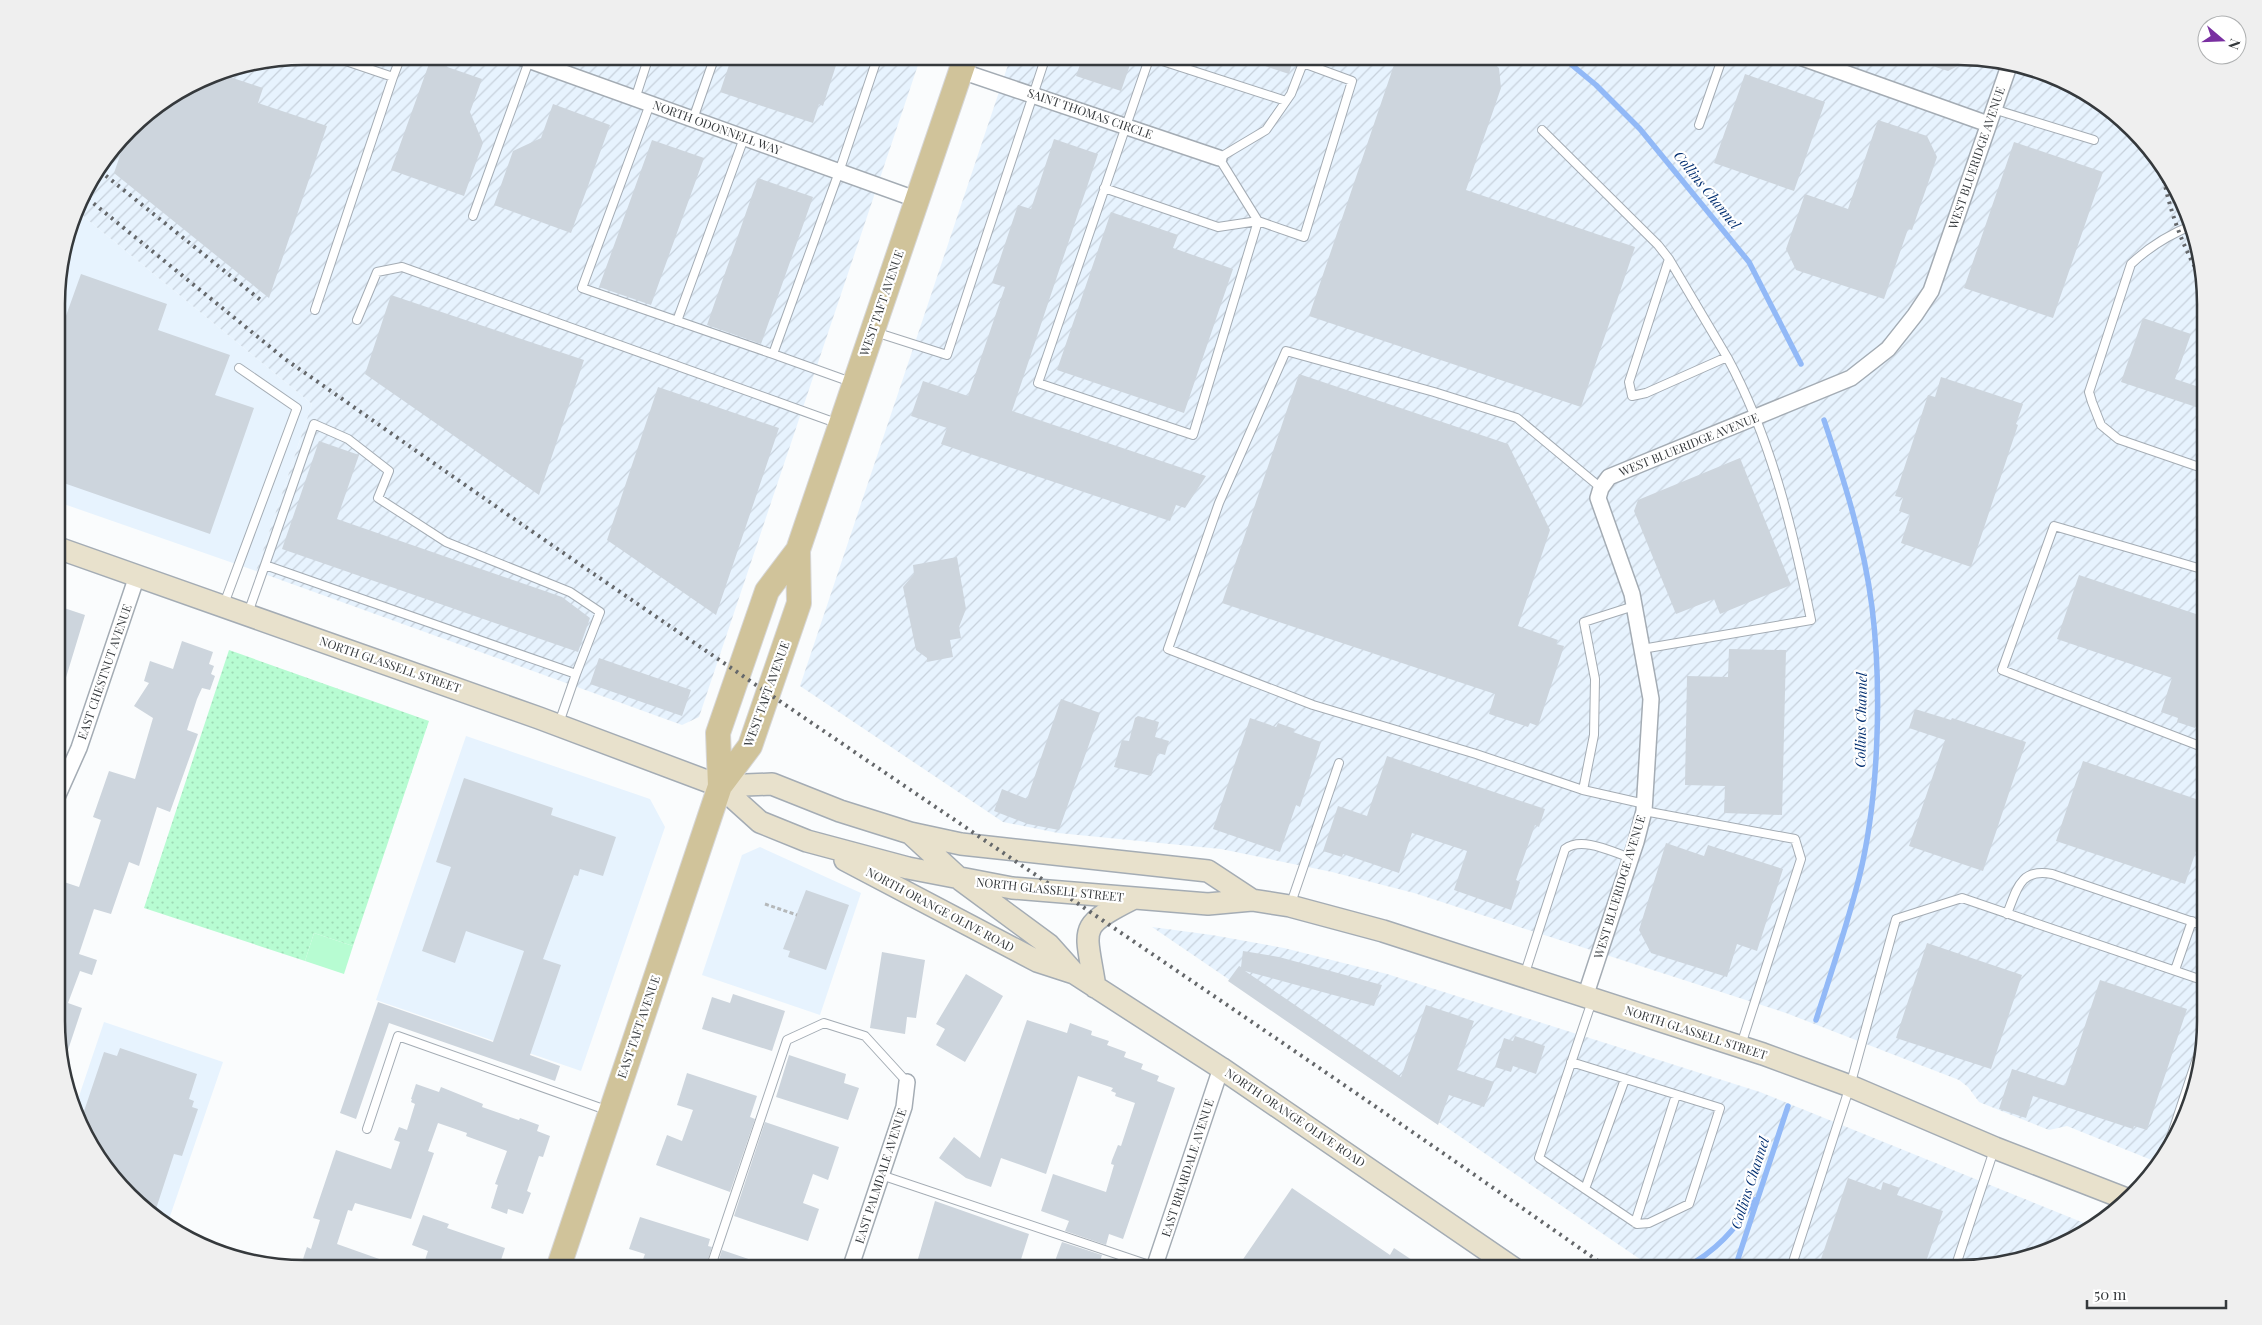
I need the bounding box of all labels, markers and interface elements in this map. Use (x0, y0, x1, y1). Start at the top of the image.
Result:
north arrow (2197, 15, 2247, 65)
text: N (2224, 37, 2245, 52)
street label: SAINT THOMAS CIRCLE (1026, 84, 1155, 142)
street label: WEST BLUERIDGE AVENUE (1944, 84, 2008, 232)
street label: NORTH ODONNELL WAY (651, 96, 785, 158)
water label: Collins Channel (1670, 147, 1746, 234)
street label: WEST TAFT AVENUE (855, 248, 907, 359)
street label: WEST BLUERIDGE AVENUE (1615, 409, 1761, 480)
street label: EAST CHESTNUT AVENUE (73, 602, 135, 742)
street label: NORTH GLASSELL STREET (317, 632, 464, 696)
street label: WEST TAFT AVENUE (739, 639, 793, 750)
water label: Collins Channel (1850, 671, 1871, 768)
street label: WEST BLUERIDGE AVENUE (1589, 813, 1649, 961)
street label: NORTH ORANGE OLIVE ROAD (864, 863, 1018, 955)
street label: NORTH GLASSELL STREET (975, 873, 1125, 905)
street label: EAST TAFT AVENUE (613, 973, 663, 1080)
street label: NORTH GLASSELL STREET (1623, 1001, 1770, 1063)
street label: NORTH ORANGE OLIVE ROAD (1222, 1064, 1369, 1170)
street label: EAST BRIARDALE AVENUE (1157, 1097, 1217, 1239)
street label: EAST PALMDALE AVENUE (851, 1106, 909, 1245)
water label: Collins Channel (1726, 1133, 1774, 1231)
scale bar (2087, 1278, 2226, 1310)
text: 50 m (2094, 1284, 2127, 1304)

